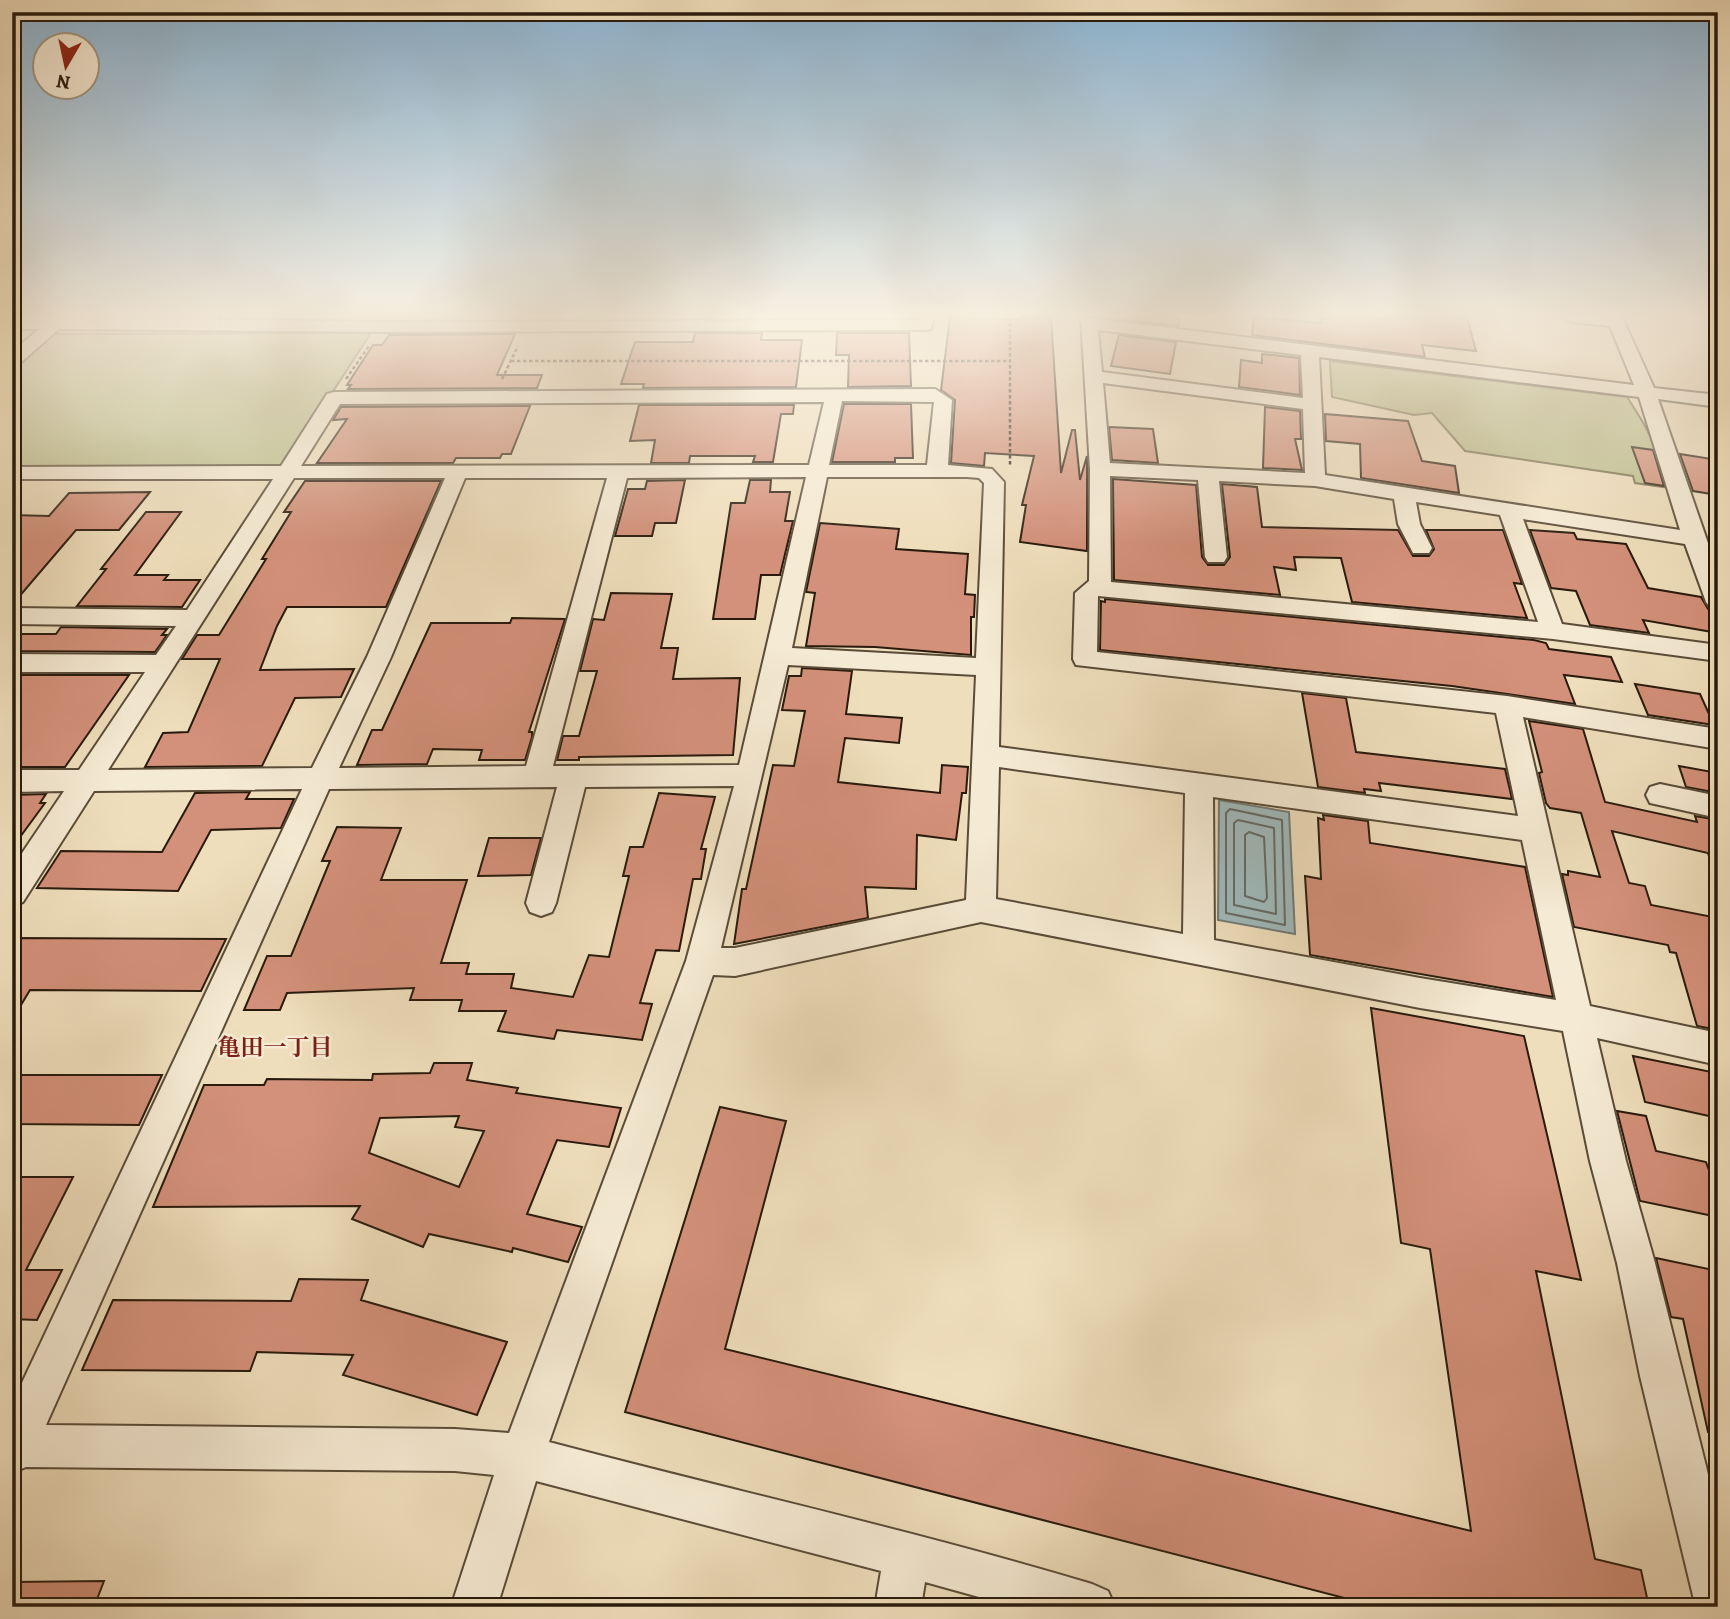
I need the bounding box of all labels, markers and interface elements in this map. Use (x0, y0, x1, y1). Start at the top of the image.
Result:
north arrow (32, 32, 102, 102)
text: N (54, 68, 72, 96)
district label: 亀田一丁目 (218, 1032, 333, 1063)

